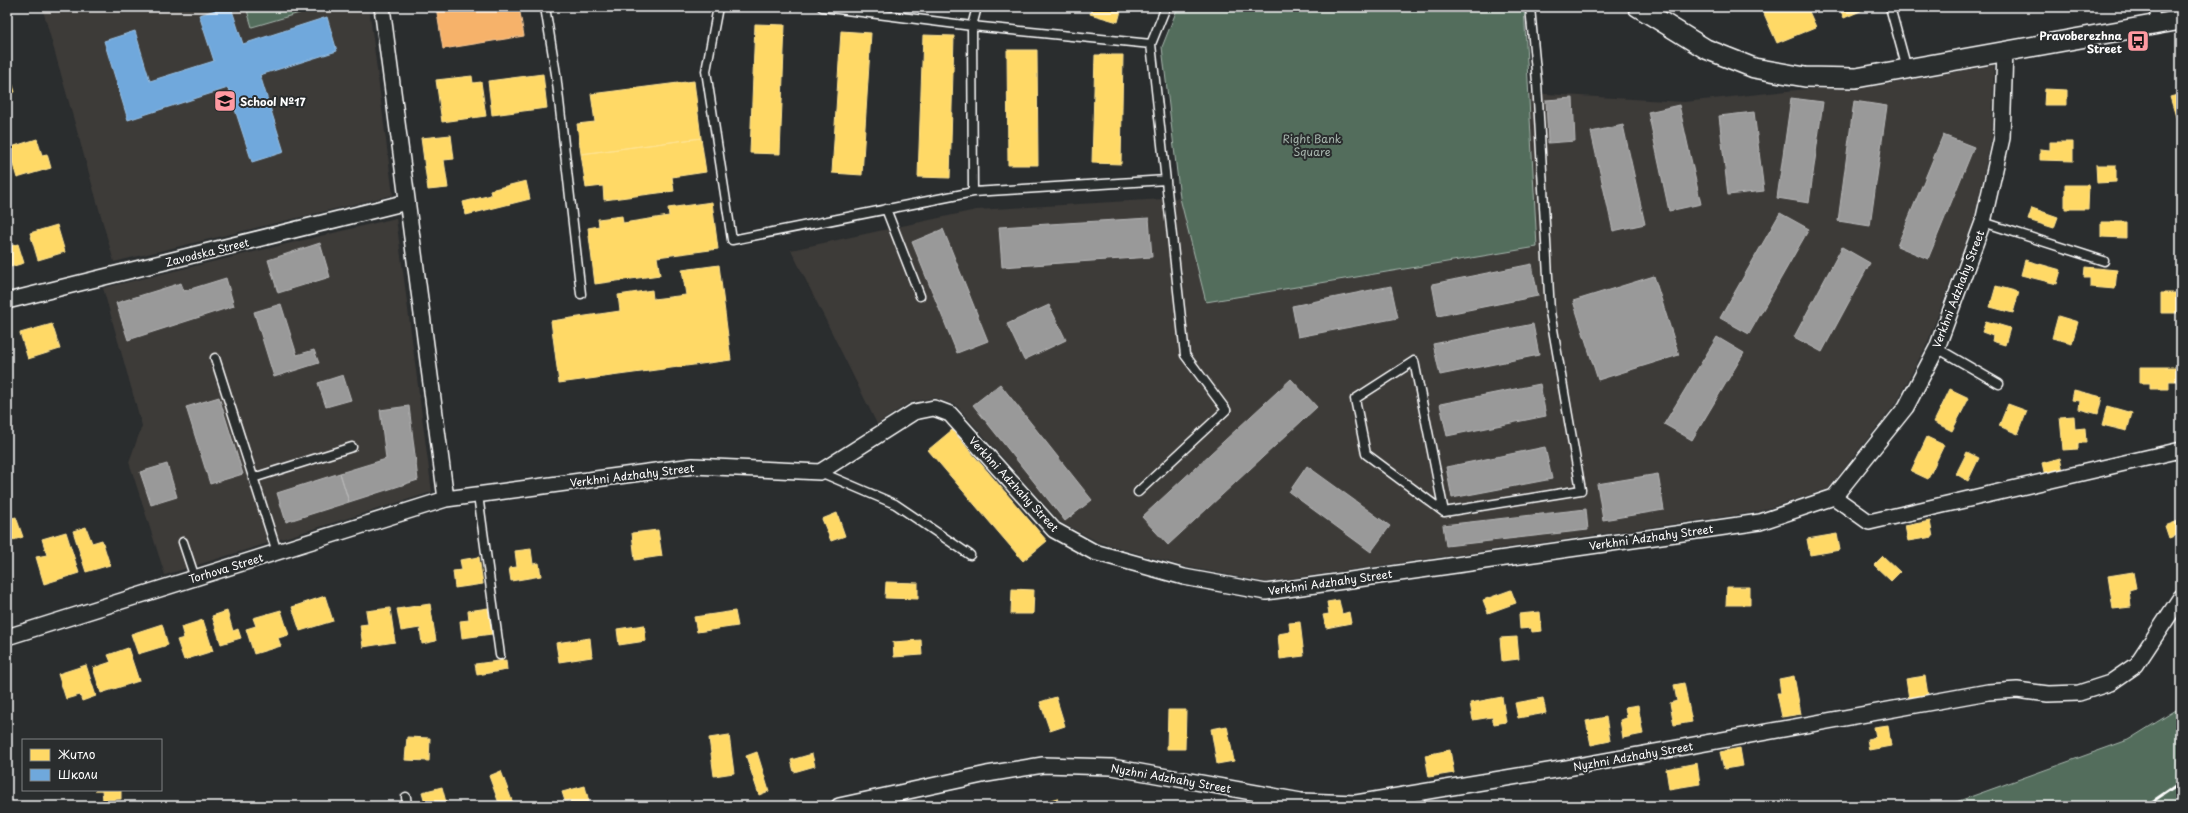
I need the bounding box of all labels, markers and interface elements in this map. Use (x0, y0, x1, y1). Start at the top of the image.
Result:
place label: Pravoberezhna Street (2039, 27, 2123, 57)
bus stop icon: Pravoberezhna Street (2125, 28, 2151, 54)
school or university icon: School №17 (212, 88, 238, 114)
place label: School №17 (240, 93, 306, 110)
park label: Right Bank Square (1283, 130, 1342, 160)
street label: Verkhni Adzhahy Street (1928, 227, 1989, 350)
street label: Zavodska Street (163, 233, 251, 271)
street label: Verkhni Adzhahy Street (965, 432, 1063, 536)
street label: Verkhni Adzhahy Street (569, 459, 696, 491)
street label: Verkhni Adzhahy Street (1588, 520, 1715, 554)
street label: Torhova Street (187, 548, 266, 587)
street label: Verkhni Adzhahy Street (1267, 565, 1394, 599)
street label: Nyzhni Adzhahy Street (1572, 737, 1695, 775)
legend (22, 739, 162, 791)
text: Житло (58, 745, 96, 763)
street label: Nyzhni Adzhahy Street (1110, 759, 1233, 797)
text: Школи (58, 765, 98, 783)

